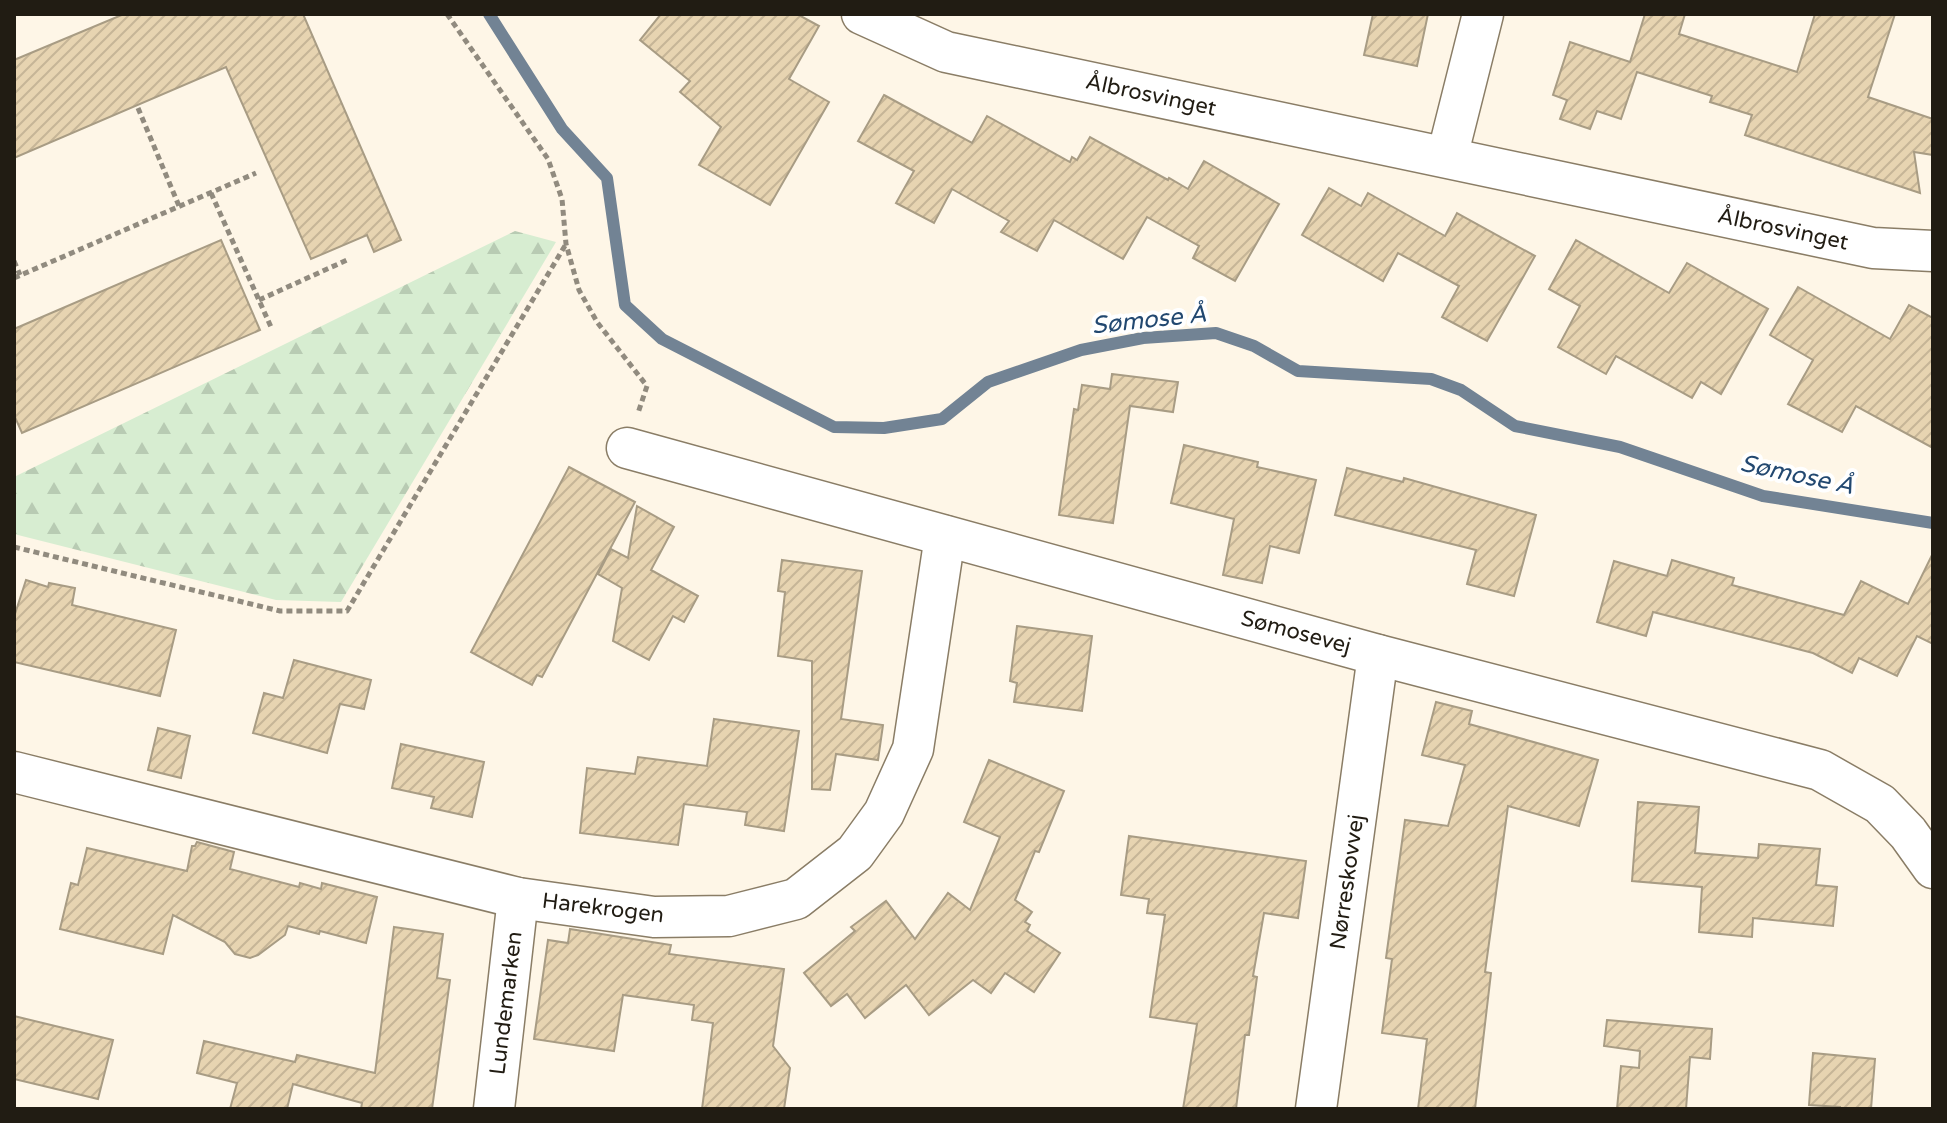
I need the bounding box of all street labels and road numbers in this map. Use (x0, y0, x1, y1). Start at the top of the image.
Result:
street label: Ålbrosvinget (1083, 67, 1219, 122)
street label: Ålbrosvinget (1715, 201, 1851, 256)
street label: Sømosevej (1238, 605, 1354, 659)
street label: Nørreskovvej (1325, 813, 1369, 951)
street label: Harekrogen (541, 888, 665, 928)
street label: Lundemarken (484, 930, 528, 1076)

